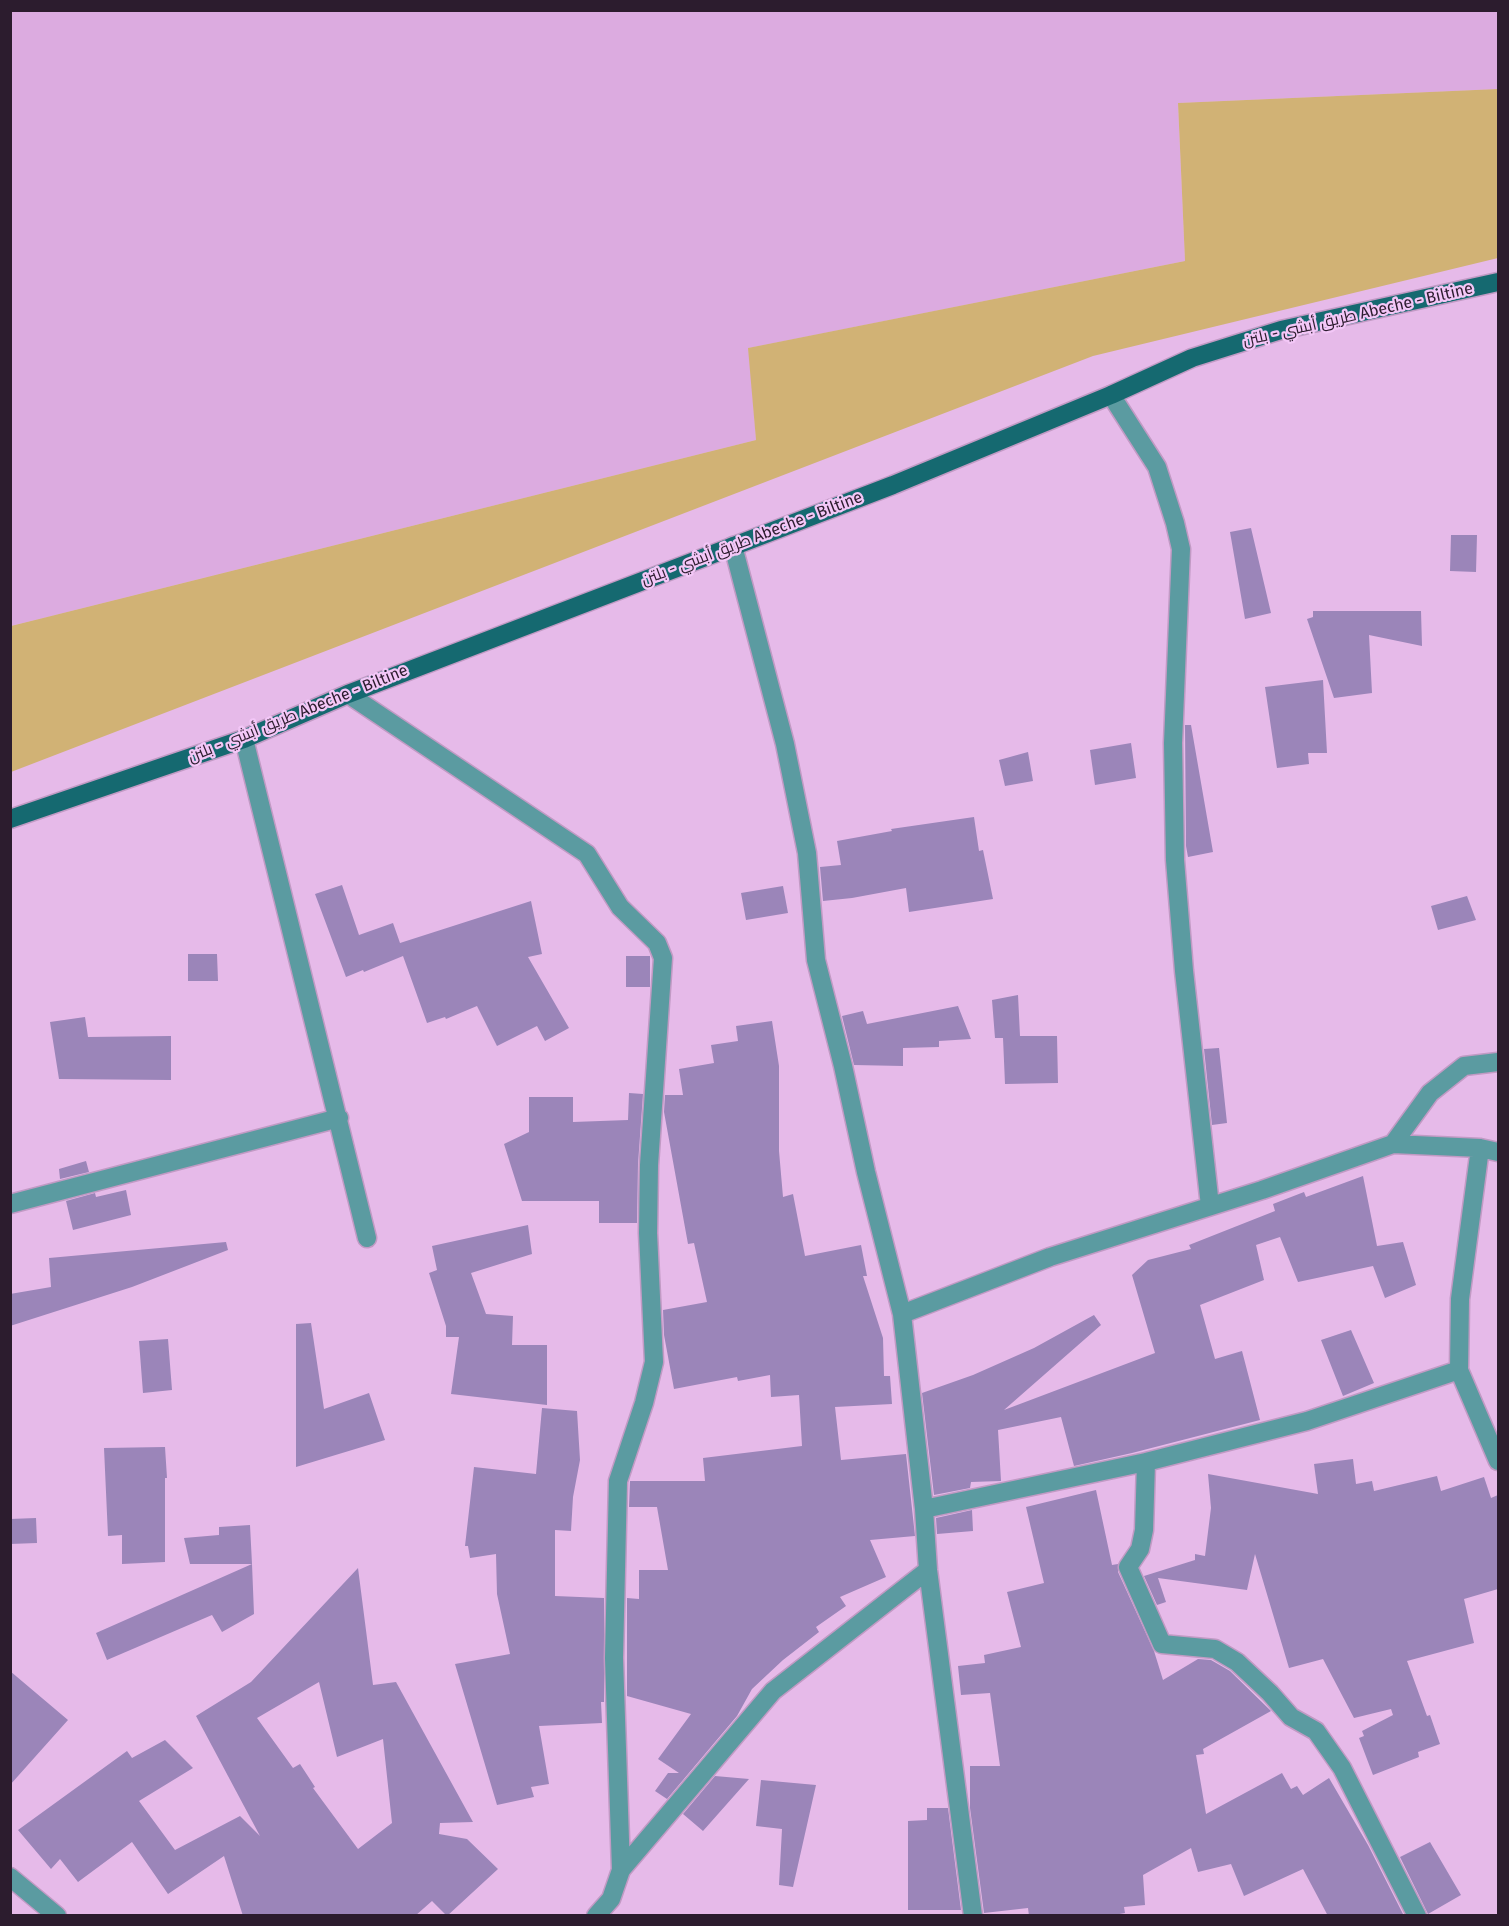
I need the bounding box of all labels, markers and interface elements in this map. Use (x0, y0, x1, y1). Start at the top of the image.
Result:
street label: طريق أبشي - بلتن Abeche - Biltine (1241, 279, 1475, 351)
street label: طريق أبشي - بلتن Abeche - Biltine (639, 488, 865, 590)
street label: طريق أبشي - بلتن Abeche - Biltine (185, 661, 411, 767)

